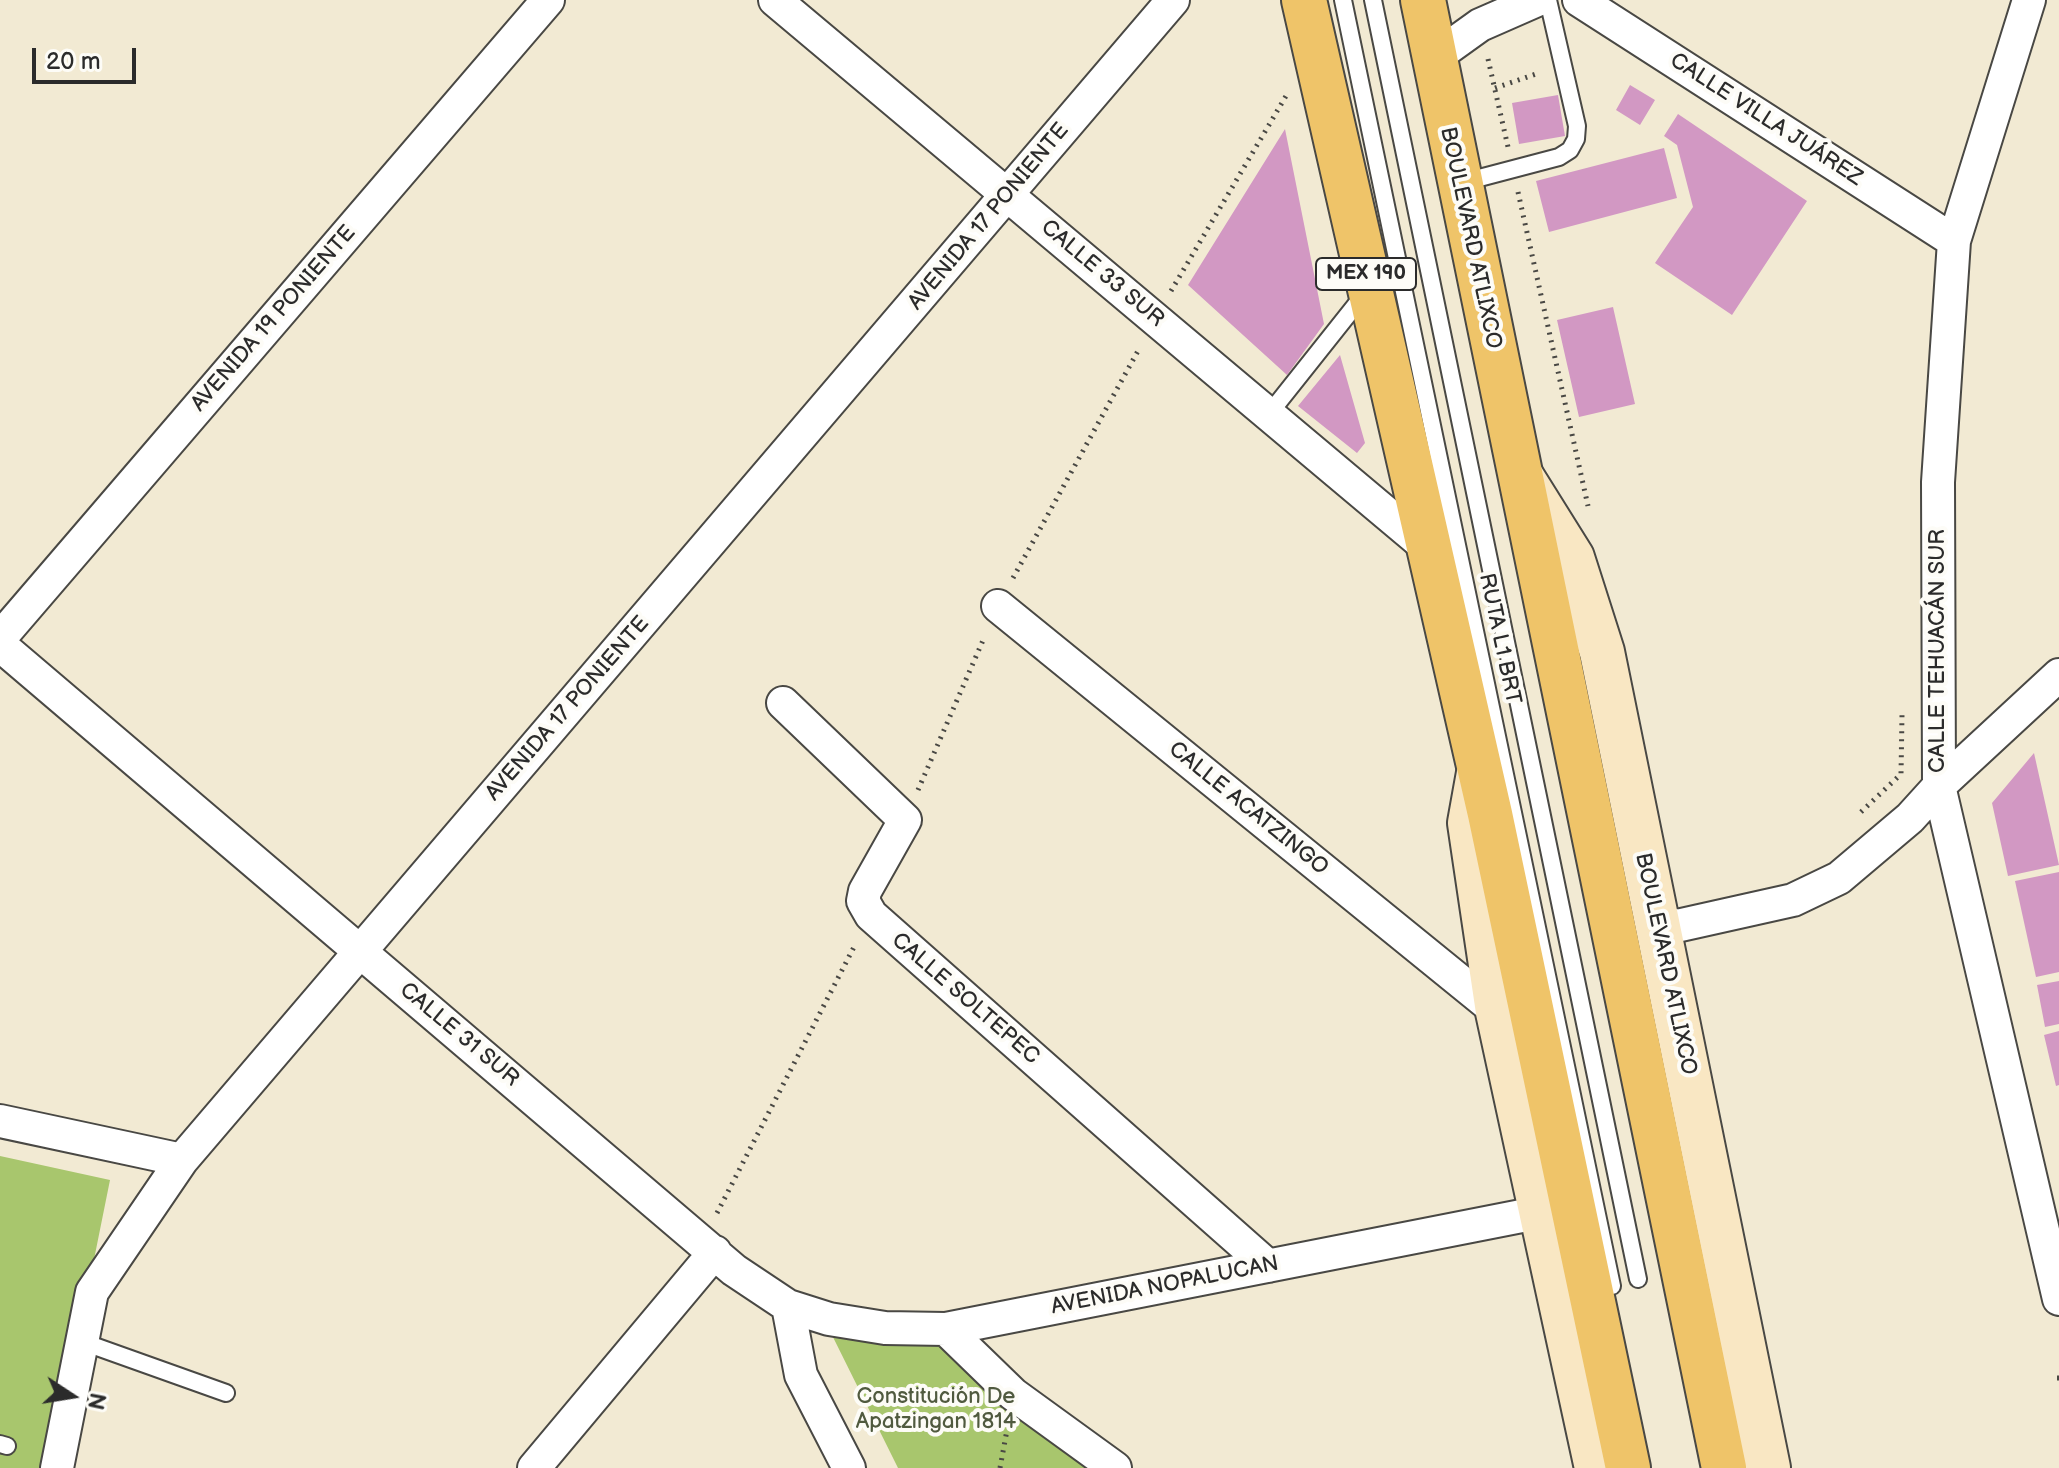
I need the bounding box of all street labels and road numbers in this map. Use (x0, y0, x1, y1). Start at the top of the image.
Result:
street label: CALLE VILLA JUÁREZ (1665, 48, 1867, 192)
street label: AVENIDA 17 PONIENTE (903, 118, 1075, 316)
street label: BOULEVARD ATLIXCO (1434, 125, 1506, 351)
street label: CALLE 33 SUR (1035, 215, 1169, 333)
street label: AVENIDA 19 PONIENTE (186, 221, 362, 417)
road number: MEX 190 (1316, 258, 1416, 290)
street label: CALLE TEHUACÁN SUR (1925, 529, 1951, 773)
street label: RUTA L1 BRT (1472, 571, 1526, 707)
street label: AVENIDA 17 PONIENTE (481, 611, 655, 807)
street label: CALLE ACATZINGO (1163, 737, 1333, 881)
street label: BOULEVARD ATLIXCO (1629, 851, 1701, 1077)
street label: CALLE SOLTEPEC (886, 928, 1044, 1070)
street label: CALLE 31 SUR (394, 977, 524, 1093)
street label: AVENIDA NOPALUCAN (1049, 1251, 1281, 1321)

